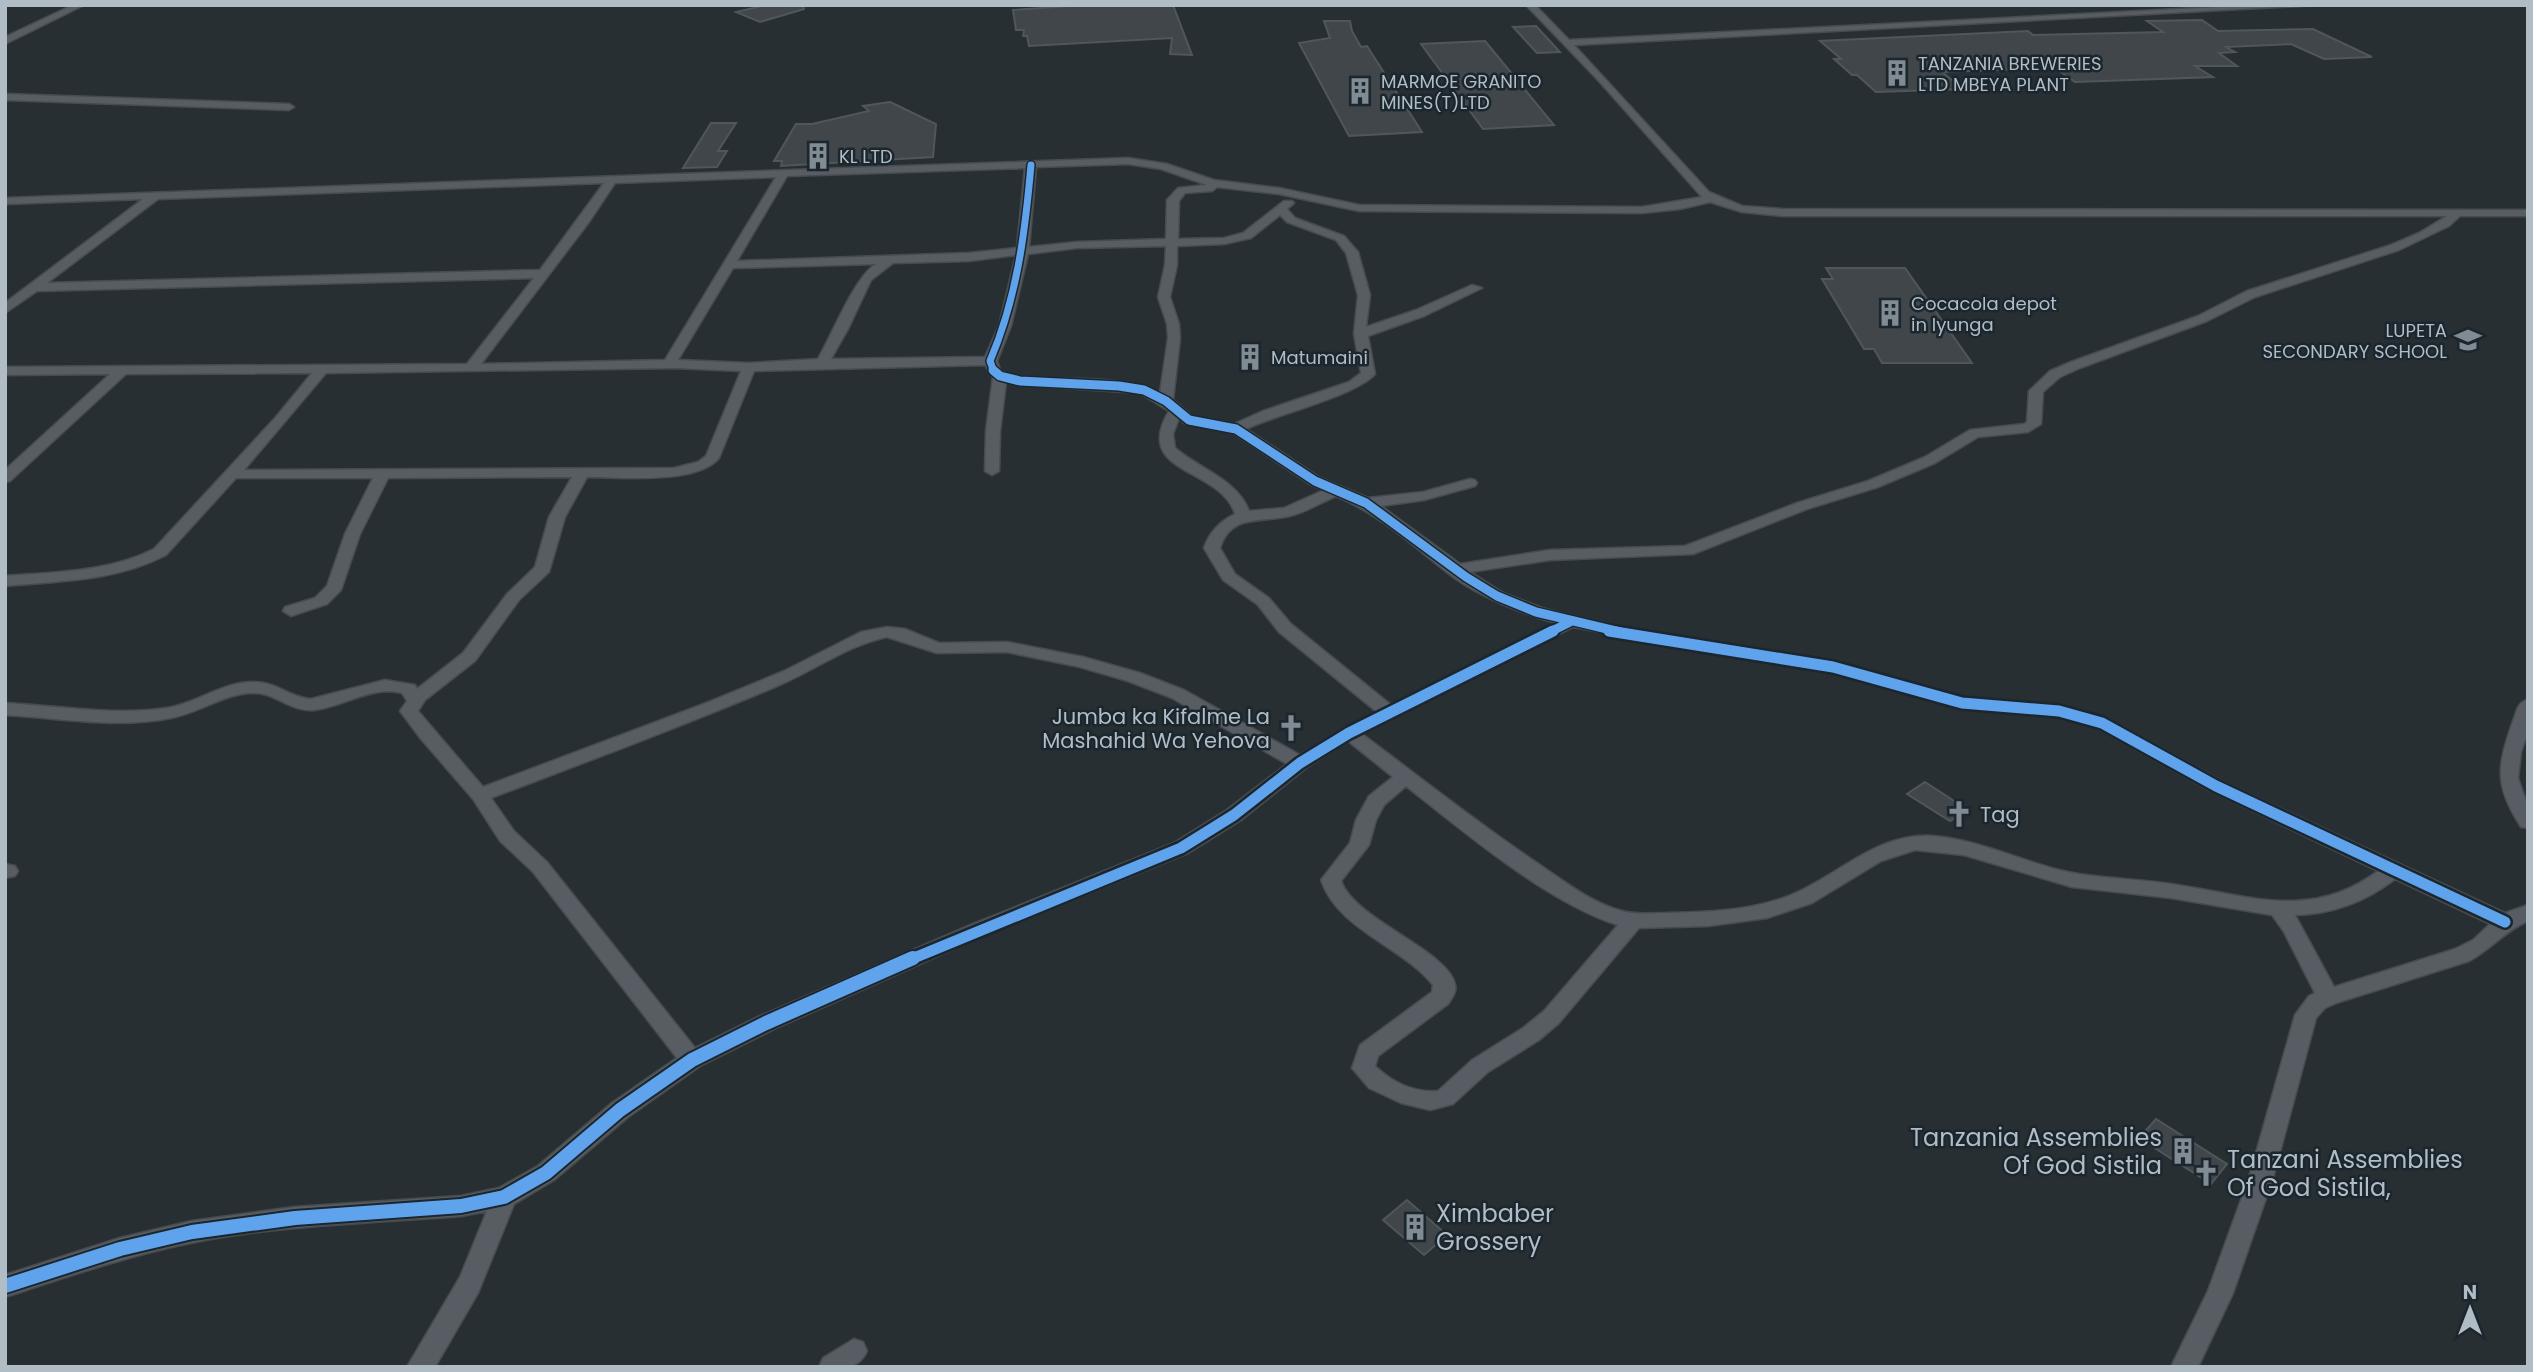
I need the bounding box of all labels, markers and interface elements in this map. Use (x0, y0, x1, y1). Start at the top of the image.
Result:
place label: TANZANIA BREWERIES LTD MBEYA PLANT (1918, 51, 2102, 97)
building icon: TANZANIA BREWERIES LTD MBEYA PLANT (1882, 58, 1912, 88)
place label: MARMOE GRANITO MINES(T)LTD (1381, 69, 1541, 115)
building icon: MARMOE GRANITO MINES(T)LTD (1345, 76, 1375, 106)
building icon: KL LTD (803, 141, 833, 171)
place label: KL LTD (839, 144, 893, 169)
place label: Cocacola depot in Iyunga (1911, 291, 2057, 337)
building icon: Cocacola depot in Iyunga (1875, 298, 1905, 328)
place label: LUPETA SECONDARY SCHOOL (2262, 318, 2447, 364)
school or university icon: LUPETA SECONDARY SCHOOL (2453, 325, 2483, 355)
building icon: Matumaini (1235, 342, 1265, 372)
place label: Matumaini (1271, 345, 1368, 370)
place label: Jumba ka Kifalme La Mashahid Wa Yehova (1042, 702, 1270, 755)
church icon: Jumba ka Kifalme La Mashahid Wa Yehova (1276, 713, 1306, 743)
church icon: Tag (1944, 799, 1974, 829)
place label: Tag (1980, 800, 2020, 829)
place label: Tanzania Assemblies Of God Sistila (1910, 1121, 2162, 1182)
building icon: Tanzania Assemblies Of God Sistila (2168, 1136, 2198, 1166)
place label: Tanzani Assemblies Of God Sistila, (2227, 1143, 2463, 1204)
church icon: Tanzani Assemblies Of God Sistila, (2191, 1158, 2221, 1188)
place label: Ximbaber Grossery (1436, 1197, 1554, 1258)
building icon: Ximbaber Grossery (1400, 1212, 1430, 1242)
north arrow (2435, 1274, 2505, 1344)
text: N (2463, 1279, 2477, 1306)

